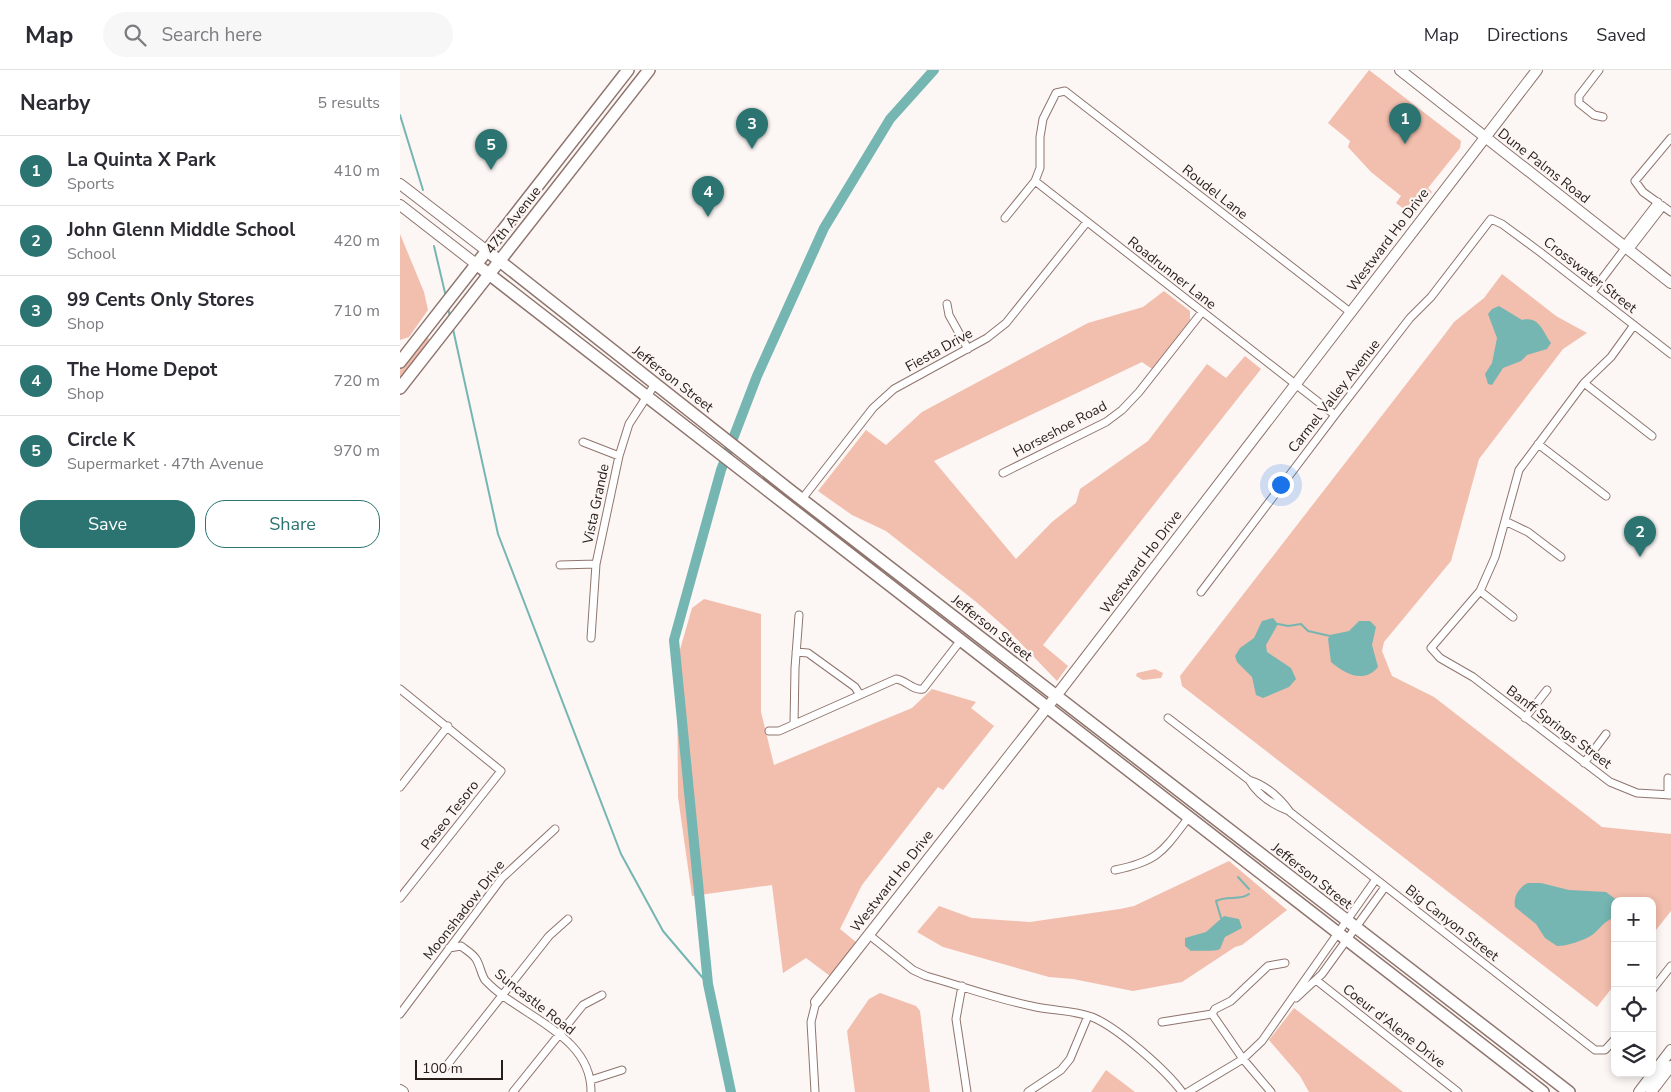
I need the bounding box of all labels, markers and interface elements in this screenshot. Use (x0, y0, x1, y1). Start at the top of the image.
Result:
search box (103, 12, 453, 57)
text: Map (25, 19, 73, 51)
icon: search (121, 21, 149, 49)
text: Search here (161, 22, 262, 48)
text: Map (1424, 23, 1459, 47)
text: Directions (1487, 23, 1568, 47)
text: Saved (1596, 23, 1646, 47)
text: Nearby (20, 89, 90, 117)
text: 5 results (318, 92, 380, 114)
pin: 1 (1389, 103, 1421, 144)
pin: 3 (736, 108, 768, 149)
street label: Dune Palms Road (1494, 124, 1594, 208)
pin: 5 (475, 129, 507, 170)
text: La Quinta X Park (67, 147, 216, 173)
text: 1 (31, 160, 41, 182)
text: 410 m (333, 160, 380, 182)
street label: Roudel Lane (1178, 160, 1252, 224)
text: Sports (67, 173, 115, 195)
pin: 4 (692, 176, 724, 217)
street label: 47th Avenue (481, 182, 545, 258)
street label: Westward Ho Drive (1343, 184, 1433, 296)
text: John Glenn Middle School (67, 217, 295, 243)
text: 2 (31, 230, 41, 252)
text: 420 m (333, 230, 380, 252)
street label: Roadrunner Lane (1124, 232, 1220, 314)
street label: Crosswater Street (1539, 233, 1641, 318)
text: School (67, 243, 116, 265)
text: 99 Cents Only Stores (67, 287, 254, 313)
text: 3 (31, 300, 41, 322)
text: 710 m (333, 300, 380, 322)
text: Shop (67, 313, 104, 335)
street label: Fiesta Drive (902, 324, 976, 376)
street label: Carmel Valley Avenue (1284, 335, 1384, 457)
street label: Jefferson Street (628, 341, 717, 417)
text: The Home Depot (67, 357, 217, 383)
text: 4 (31, 370, 41, 392)
text: 720 m (333, 370, 380, 392)
text: Shop (67, 383, 104, 405)
street label: Horseshoe Road (1010, 396, 1110, 462)
text: Circle K (67, 427, 135, 453)
text: 5 (31, 440, 41, 462)
text: 970 m (333, 440, 380, 462)
text: Supermarket · 47th Avenue (67, 453, 264, 475)
street label: Vista Grande (578, 462, 614, 547)
your location (1268, 472, 1294, 498)
button: Save (20, 500, 195, 548)
button: Share (205, 500, 380, 548)
street label: Westward Ho Drive (1096, 506, 1186, 618)
pin: 2 (1624, 516, 1656, 557)
street label: Jefferson Street (947, 590, 1036, 666)
street label: Banff Springs Street (1502, 681, 1616, 773)
street label: Paseo Tesoro (417, 776, 483, 854)
street label: Westward Ho Drive (846, 826, 938, 936)
street label: Jefferson Street (1267, 838, 1356, 914)
street label: Moonshadow Drive (419, 856, 509, 964)
street label: Big Canyon Street (1401, 881, 1503, 966)
map controls (1611, 897, 1656, 1077)
button: + (1611, 897, 1656, 942)
button: − (1611, 942, 1656, 987)
street label: Suncastle Road (491, 964, 579, 1040)
street label: Coeur d'Alene Drive (1339, 980, 1449, 1072)
button: locate (1611, 987, 1656, 1032)
button: layers (1611, 1032, 1656, 1077)
scale bar (415, 1057, 502, 1080)
text: 100 m (422, 1059, 463, 1078)

